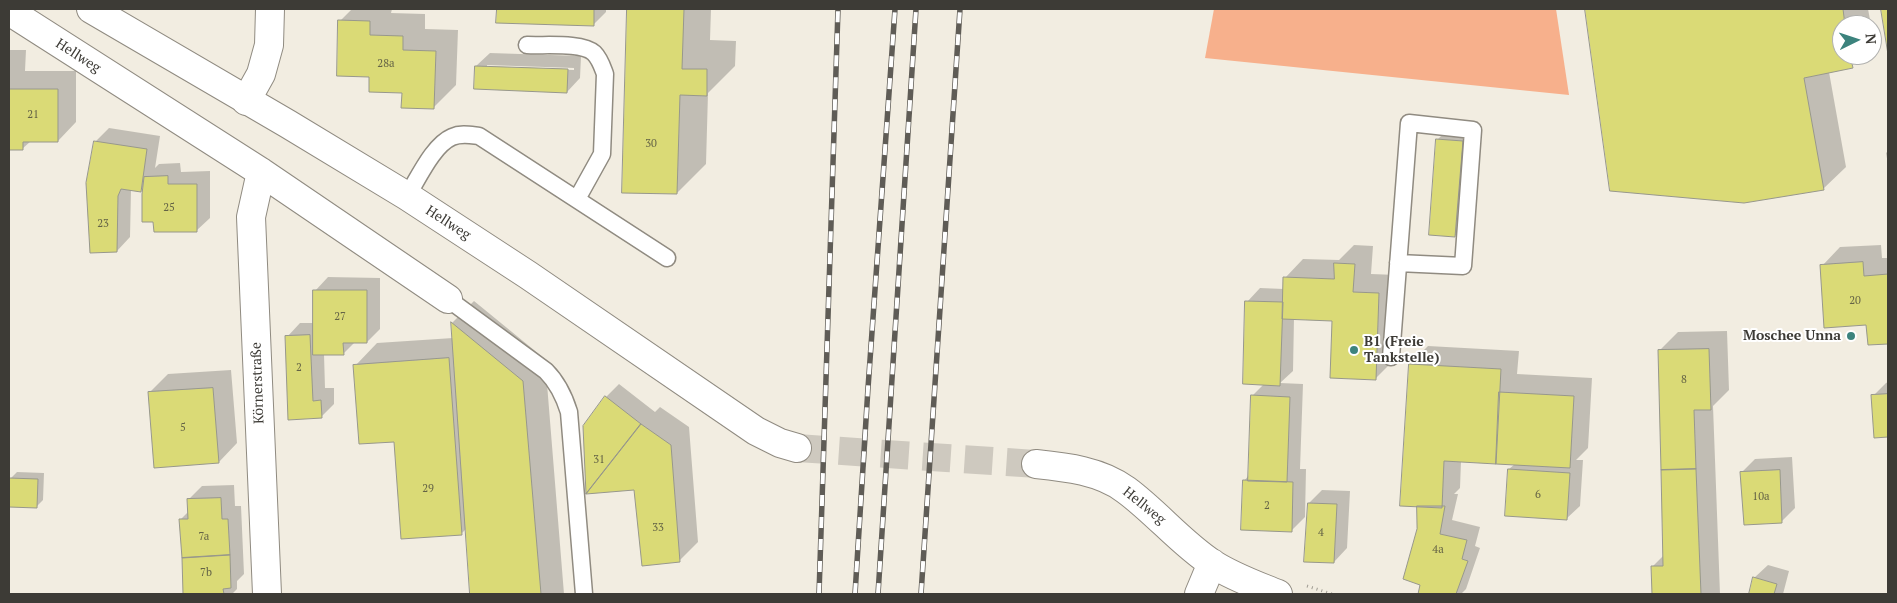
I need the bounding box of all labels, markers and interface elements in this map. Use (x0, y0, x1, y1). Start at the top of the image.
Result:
north arrow (1832, 15, 1882, 65)
text: N (1862, 33, 1881, 45)
street label: Hellweg (52, 35, 104, 77)
house number: 28a (377, 57, 395, 71)
house number: 21 (27, 108, 39, 122)
house number: 30 (645, 137, 657, 151)
house number: 25 (163, 201, 175, 215)
street label: Hellweg (422, 202, 474, 244)
house number: 23 (97, 217, 109, 231)
house number: 20 (1849, 294, 1861, 308)
house number: 27 (334, 310, 346, 324)
place label: Moschee Unna (1743, 328, 1841, 344)
marker: Moschee Unna (1845, 330, 1857, 342)
place label: B1 (Freie Tankstelle) (1364, 334, 1439, 367)
street label: Körnerstraße (248, 342, 268, 424)
marker: B1 (Freie Tankstelle) (1348, 344, 1360, 356)
house number: 2 (296, 361, 302, 375)
house number: 8 (1681, 373, 1687, 387)
house number: 5 (180, 421, 186, 435)
house number: 31 (593, 453, 605, 467)
house number: 29 (422, 482, 434, 496)
street label: Hellweg (1119, 484, 1169, 528)
house number: 6 (1535, 488, 1541, 502)
house number: 10a (1752, 490, 1770, 504)
house number: 2 (1264, 499, 1270, 513)
house number: 33 (652, 521, 664, 535)
house number: 4 (1318, 526, 1324, 540)
house number: 7a (199, 530, 209, 544)
house number: 4a (1432, 543, 1444, 557)
house number: 7b (200, 566, 212, 580)

